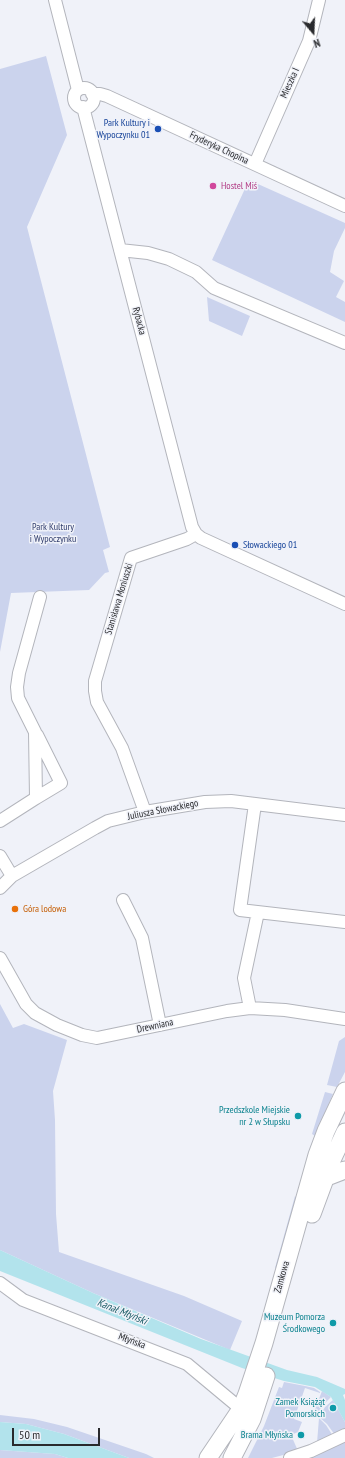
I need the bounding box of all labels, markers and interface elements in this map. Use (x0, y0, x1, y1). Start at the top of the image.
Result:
north arrow (293, 12, 333, 52)
text: N (312, 36, 322, 51)
street label: Mieszka I (278, 66, 302, 100)
place label: Park Kultury i Wypoczynku 01 (97, 117, 150, 140)
marker: Park Kultury i Wypoczynku 01 (153, 124, 163, 134)
street label: Fryderyka Chopina (188, 129, 250, 167)
place label: Hostel Miś (221, 180, 257, 192)
marker: Hostel Miś (208, 181, 218, 191)
street label: Rybacka (130, 306, 148, 336)
park label: Park Kultury i Wypoczynku (30, 521, 76, 544)
place label: Słowackiego 01 (243, 539, 297, 551)
marker: Słowackiego 01 (230, 540, 240, 550)
street label: Stanisława Moniuszki (102, 562, 136, 636)
street label: Juliusza Słowackiego (127, 797, 199, 823)
place label: Góra lodowa (23, 903, 66, 915)
marker: Góra lodowa (10, 904, 20, 914)
street label: Drewniana (136, 1016, 174, 1036)
place label: Przedszkole Miejskie nr 2 w Słupsku (219, 1104, 290, 1128)
marker: Przedszkole Miejskie nr 2 w Słupsku (293, 1111, 303, 1121)
street label: Zamkowa (272, 1260, 292, 1294)
water label: Kanał Młyński (95, 1296, 149, 1328)
place label: Muzeum Pomorza Środkowego (264, 1311, 325, 1334)
marker: Muzeum Pomorza Środkowego (328, 1318, 338, 1328)
street label: Młyńska (117, 1330, 147, 1352)
place label: Zamek Książąt Pomorskich (276, 1396, 325, 1420)
marker: Zamek Książąt Pomorskich (328, 1403, 338, 1413)
scale bar (14, 1420, 102, 1446)
text: 50 m (19, 1427, 40, 1442)
place label: Brama Młyńska (241, 1429, 293, 1441)
marker: Brama Młyńska (296, 1430, 306, 1440)

